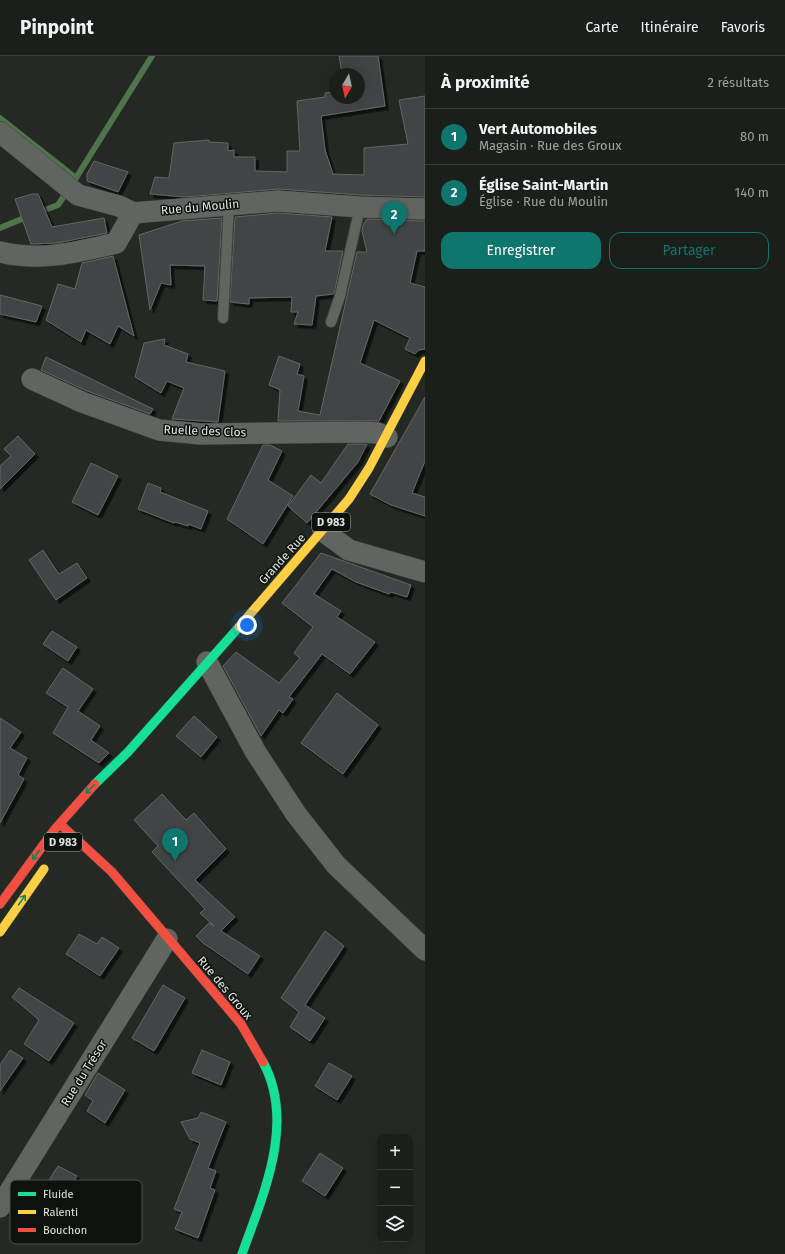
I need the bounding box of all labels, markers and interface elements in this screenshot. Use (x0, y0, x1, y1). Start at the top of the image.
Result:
text: Pinpoint (20, 16, 94, 39)
text: Carte (585, 19, 619, 36)
text: Itinéraire (641, 19, 699, 36)
text: Favoris (721, 19, 765, 36)
north arrow (329, 68, 365, 104)
text: À proximité (441, 72, 530, 93)
text: 2 résultats (708, 75, 769, 90)
text: Vert Automobiles (479, 120, 597, 138)
text: 1 (451, 129, 457, 144)
text: 80 m (740, 129, 769, 144)
text: Magasin · Rue des Groux (479, 138, 622, 153)
text: Église Saint-Martin (479, 176, 608, 194)
text: 2 (451, 185, 457, 200)
text: 140 m (735, 185, 769, 200)
text: Église · Rue du Moulin (479, 194, 608, 209)
street label: Rue du Moulin (160, 197, 240, 217)
pin: 2 (381, 201, 407, 234)
button: Enregistrer (441, 232, 601, 269)
button: Partager (609, 232, 769, 269)
street label: Ruelle des Clos (163, 423, 247, 439)
road number: D 983 (312, 513, 350, 531)
street label: Grande Rue (256, 531, 308, 587)
your location (237, 615, 257, 635)
one-way arrow (85, 784, 95, 794)
pin: 1 (162, 828, 188, 861)
road number: D 983 (44, 833, 82, 851)
one-way arrow (32, 849, 40, 860)
one-way arrow (18, 894, 26, 905)
street label: Rue des Groux (195, 954, 256, 1023)
street label: Rue du Trésor (58, 1037, 110, 1109)
map controls (377, 1134, 413, 1242)
button: + (377, 1134, 413, 1170)
button: − (377, 1170, 413, 1206)
legend (10, 1180, 142, 1244)
text: Fluide (43, 1188, 74, 1201)
text: Ralenti (43, 1206, 78, 1219)
button: layers (377, 1206, 413, 1242)
text: Bouchon (43, 1224, 87, 1237)

